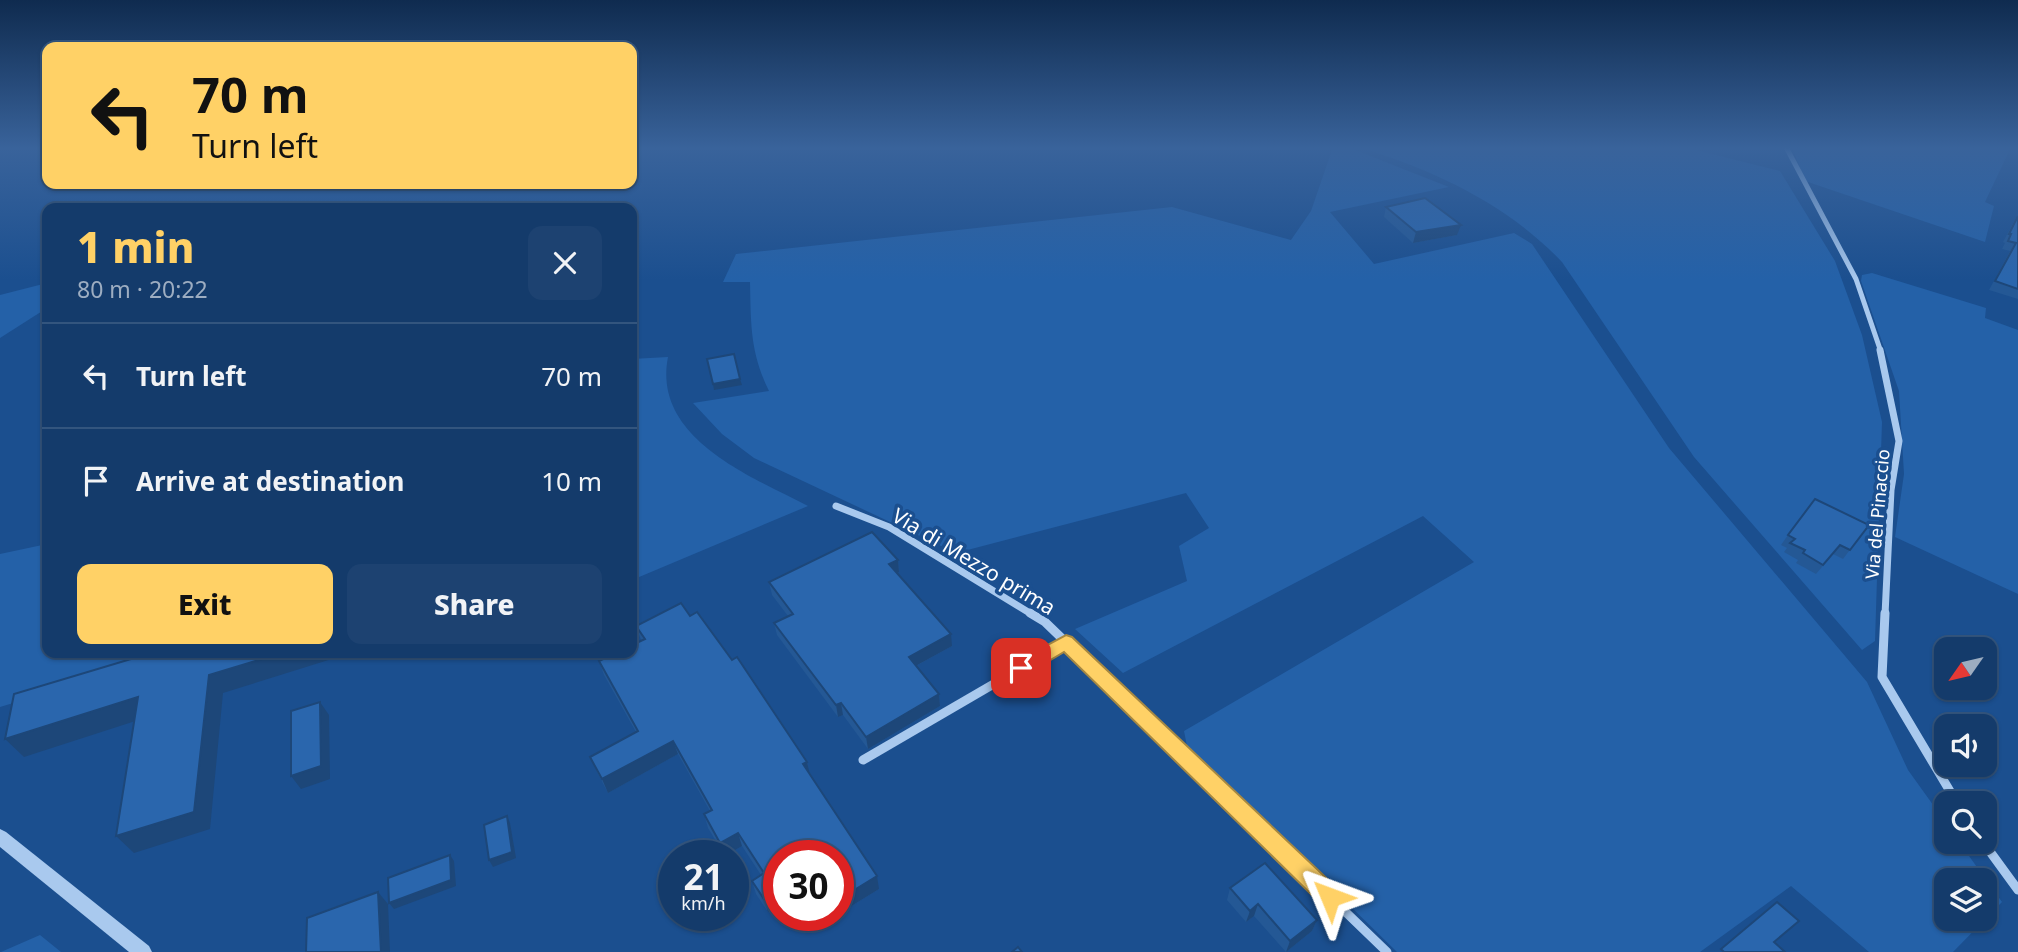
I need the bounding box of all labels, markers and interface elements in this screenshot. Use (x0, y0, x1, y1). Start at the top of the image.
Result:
text: 70 m (192, 61, 309, 127)
icon: left (77, 70, 168, 161)
text: Turn left (192, 124, 318, 167)
text: 1 min (77, 218, 194, 275)
button: close (528, 226, 602, 300)
text: 80 m · 20:22 (77, 273, 208, 305)
icon: left (77, 357, 115, 395)
text: Turn left (136, 358, 247, 394)
text: 70 m (541, 358, 602, 394)
street label: Via del Pinaccio (1859, 448, 1895, 580)
icon: arrive (77, 462, 115, 500)
text: Arrive at destination (136, 463, 405, 499)
text: 10 m (541, 463, 602, 499)
street label: Via di Mezzo prima (887, 501, 1061, 621)
button: Exit (77, 564, 333, 644)
button: Share (347, 564, 602, 644)
north arrow (1934, 637, 1997, 700)
map controls (1934, 637, 1997, 931)
pin (991, 638, 1051, 698)
icon: arrive (1002, 649, 1040, 687)
button: sound (1934, 714, 1997, 777)
button: search (1934, 791, 1997, 854)
speed limit sign: 30 (763, 840, 854, 931)
text: 21 (683, 853, 724, 900)
position arrow (1293, 860, 1367, 934)
button: layers (1934, 868, 1997, 931)
text: km/h (681, 891, 726, 915)

